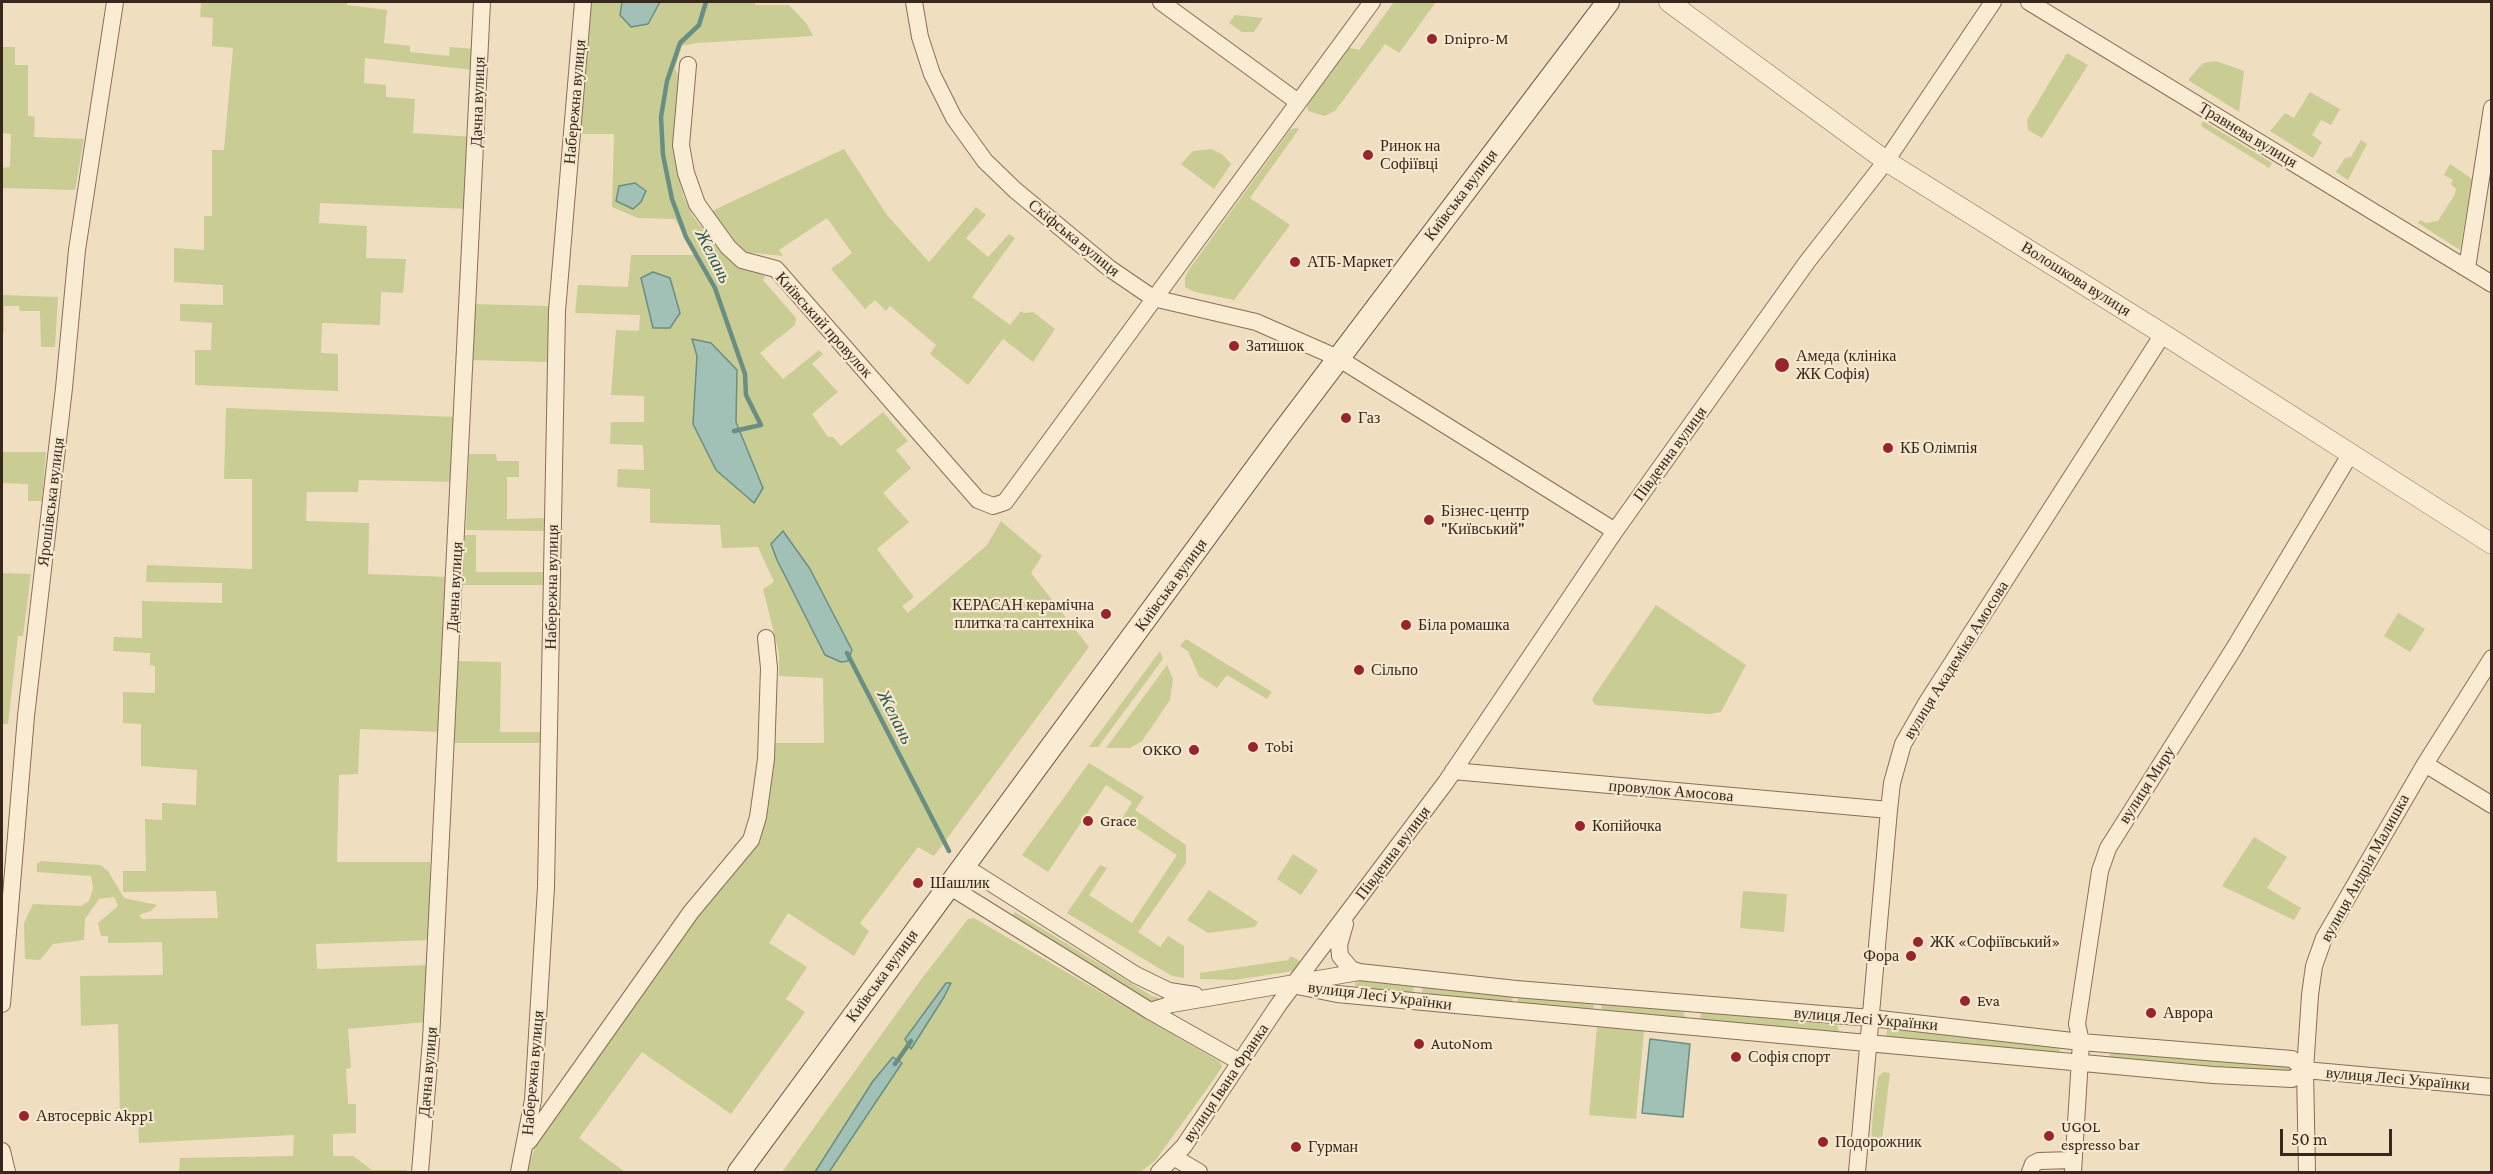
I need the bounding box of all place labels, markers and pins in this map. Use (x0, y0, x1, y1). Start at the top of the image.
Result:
place label: Dnipro-M (1444, 29, 1508, 49)
marker: Dnipro-M (1425, 32, 1439, 46)
place label: Ринок на Софіївці (1380, 136, 1440, 174)
marker: Ринок на Софіївці (1361, 148, 1375, 162)
place label: АТБ-Маркет (1307, 252, 1393, 272)
marker: АТБ-Маркет (1288, 255, 1302, 269)
place label: Затишок (1246, 336, 1304, 356)
marker: Затишок (1227, 339, 1241, 353)
place label: Амеда (клініка ЖК Софія) (1796, 346, 1896, 384)
marker: Амеда (клініка ЖК Софія) (1773, 356, 1791, 374)
place label: Газ (1358, 408, 1380, 428)
marker: Газ (1339, 411, 1353, 425)
place label: КБ Олімпія (1900, 438, 1977, 458)
marker: КБ Олімпія (1881, 441, 1895, 455)
place label: Бізнес-центр "Київський" (1441, 501, 1529, 539)
marker: Бізнес-центр "Київський" (1422, 513, 1436, 527)
place label: КЕРАСАН керамічна плитка та сантехніка (952, 595, 1094, 633)
marker: КЕРАСАН керамічна плитка та сантехніка (1099, 607, 1113, 621)
place label: Біла ромашка (1418, 615, 1509, 635)
marker: Біла ромашка (1399, 618, 1413, 632)
place label: Сільпо (1371, 660, 1418, 680)
marker: Сільпо (1352, 663, 1366, 677)
place label: Tobi (1265, 737, 1293, 757)
place label: OKKO (1142, 740, 1182, 760)
marker: Tobi (1246, 740, 1260, 754)
marker: OKKO (1187, 743, 1201, 757)
place label: Grace (1100, 811, 1136, 831)
marker: Grace (1081, 814, 1095, 828)
place label: Копійочка (1592, 816, 1662, 836)
marker: Копійочка (1573, 819, 1587, 833)
place label: Шашлик (930, 873, 990, 893)
marker: Шашлик (911, 876, 925, 890)
place label: ЖК «Софіївський» (1930, 932, 2060, 952)
marker: ЖК «Софіївський» (1911, 935, 1925, 949)
place label: Фора (1863, 946, 1899, 966)
marker: Фора (1904, 949, 1918, 963)
place label: Eva (1977, 991, 2000, 1011)
marker: Eva (1958, 994, 1972, 1008)
place label: Аврора (2163, 1003, 2213, 1023)
marker: Аврора (2144, 1006, 2158, 1020)
place label: AutoNom (1431, 1034, 1493, 1054)
marker: AutoNom (1412, 1037, 1426, 1051)
place label: Софія спорт (1748, 1047, 1830, 1067)
marker: Софія спорт (1729, 1050, 1743, 1064)
place label: Автосервіс Akpp1 (36, 1106, 153, 1126)
marker: Автосервіс Akpp1 (17, 1109, 31, 1123)
place label: UGOL espresso bar (2061, 1117, 2140, 1155)
marker: UGOL espresso bar (2042, 1129, 2056, 1143)
place label: Подорожник (1835, 1132, 1922, 1152)
marker: Подорожник (1816, 1135, 1830, 1149)
place label: Гурман (1308, 1137, 1358, 1157)
marker: Гурман (1289, 1140, 1303, 1154)

